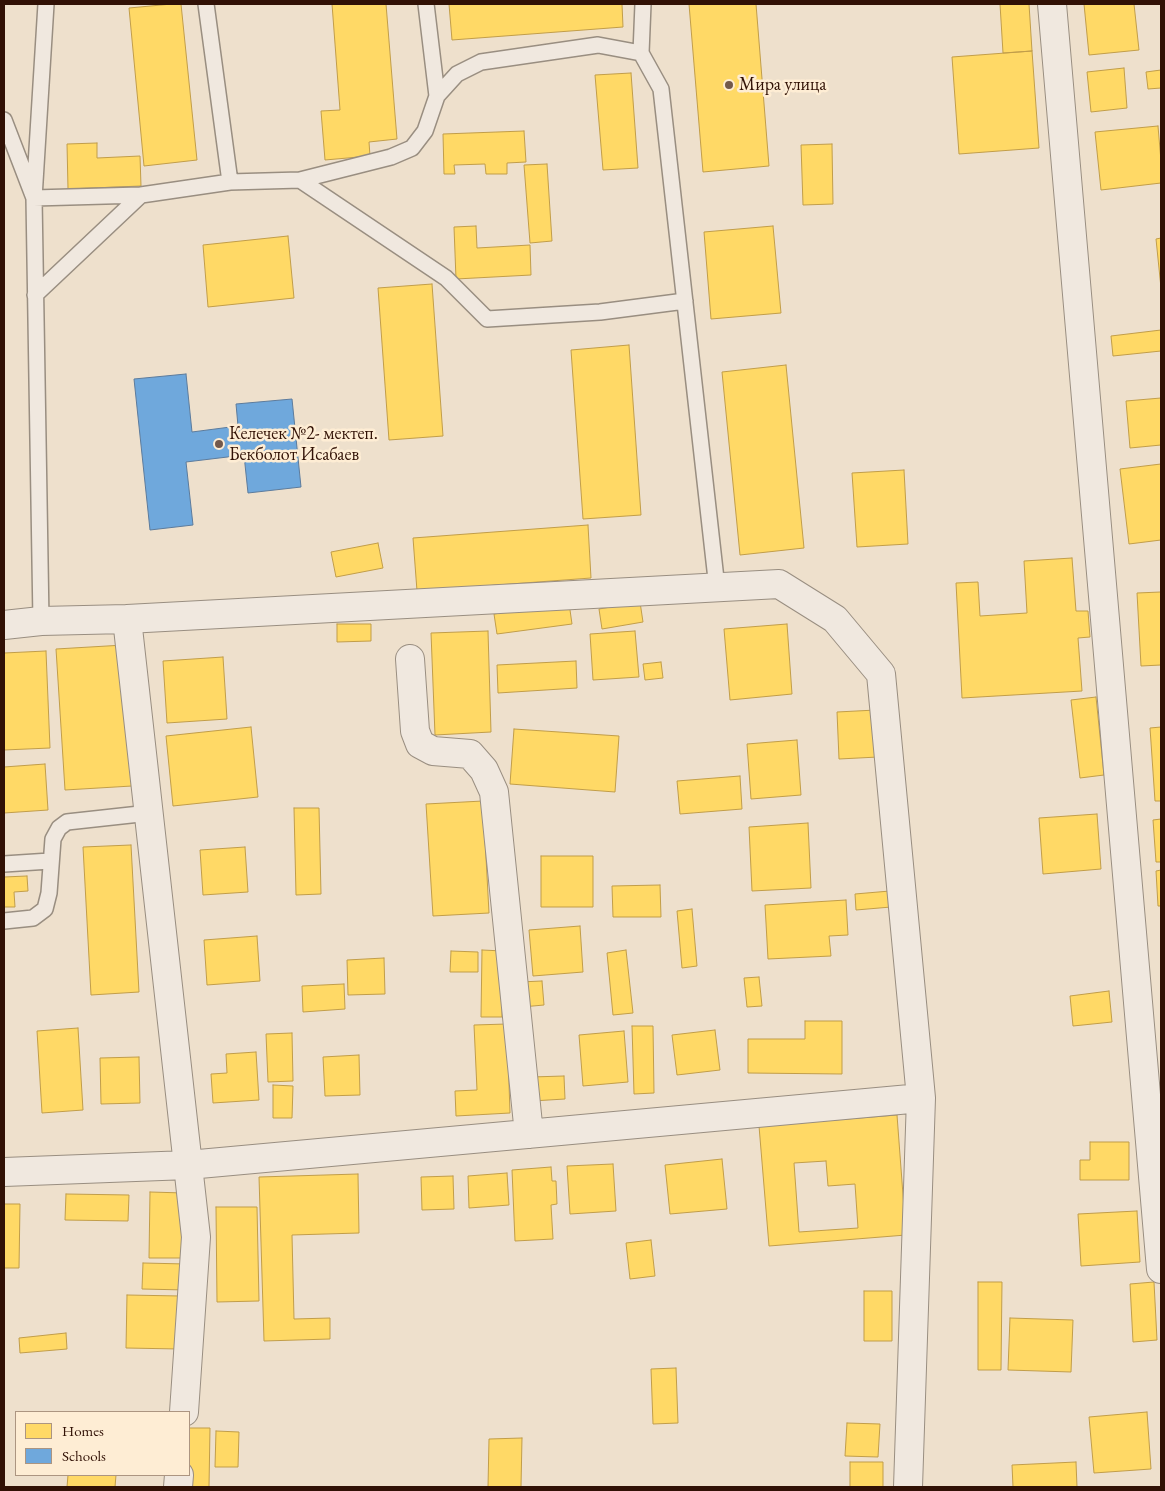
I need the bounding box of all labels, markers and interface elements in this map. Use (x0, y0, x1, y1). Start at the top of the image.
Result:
place label: Мира улица (739, 74, 827, 96)
marker: Мира улица (723, 79, 735, 91)
place label: Келечек №2- мектеп. Бекболот Исабаев (229, 423, 378, 466)
marker: Келечек №2- мектеп. Бекболот Исабаев (213, 438, 225, 450)
legend (15, 1411, 190, 1476)
text: Homes (62, 1421, 104, 1440)
text: Schools (62, 1446, 106, 1465)

